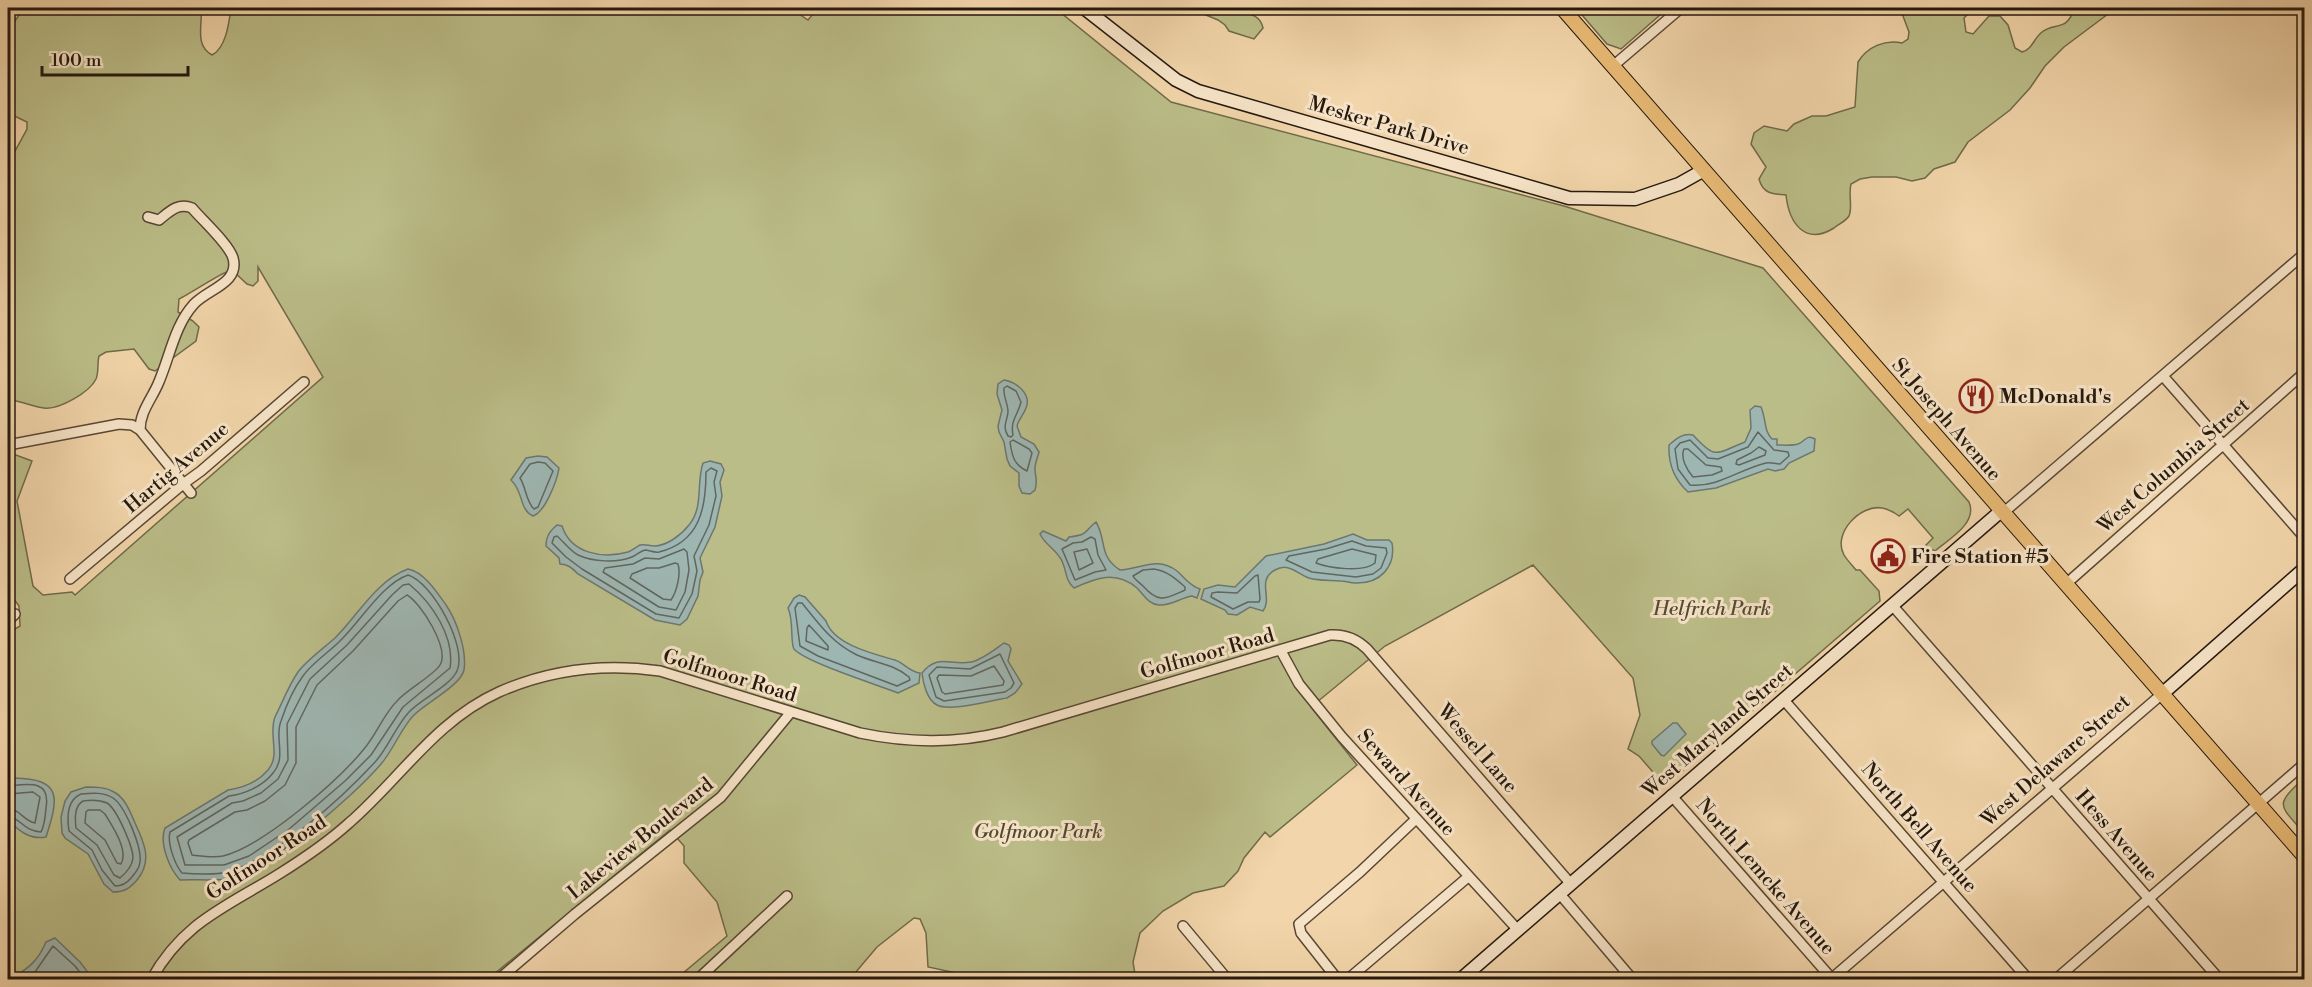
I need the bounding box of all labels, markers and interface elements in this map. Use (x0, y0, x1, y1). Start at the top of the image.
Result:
scale bar (42, 39, 188, 77)
text: 100 m (51, 49, 102, 72)
street label: Mesker Park Drive (1305, 92, 1472, 161)
street label: St Joseph Avenue (1886, 353, 2006, 487)
restaurant icon: McDonald's (1958, 378, 1994, 414)
place label: McDonald's (1999, 385, 2111, 410)
street label: West Columbia Street (2092, 393, 2255, 540)
street label: Hartig Avenue (119, 417, 235, 519)
public building icon: Fire Station #5 (1870, 538, 1906, 574)
place label: Fire Station #5 (1911, 545, 2049, 570)
park label: Helfrich Park (1652, 597, 1771, 622)
street label: Golfmoor Road (1138, 623, 1278, 686)
street label: Golfmoor Road (660, 644, 800, 709)
street label: West Maryland Street (1637, 659, 1799, 804)
street label: West Delaware Street (1975, 689, 2136, 833)
street label: Wessel Lane (1431, 699, 1522, 799)
street label: Seward Avenue (1351, 724, 1460, 842)
street label: North Bell Avenue (1855, 758, 1982, 898)
street label: Lakeview Boulevard (563, 772, 719, 906)
street label: Hess Avenue (2069, 785, 2163, 887)
street label: North Lemcke Avenue (1690, 793, 1840, 961)
street label: Golfmoor Road (202, 810, 332, 906)
park label: Golfmoor Park (974, 820, 1102, 845)

